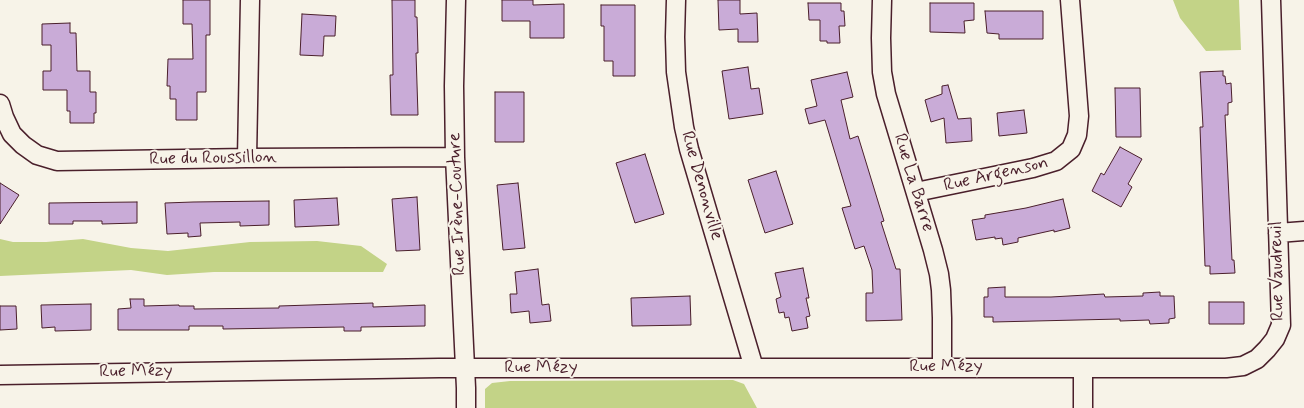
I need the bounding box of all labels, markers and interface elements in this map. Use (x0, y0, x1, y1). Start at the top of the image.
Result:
street label: Rue Denonville (675, 129, 727, 243)
street label: Rue La Barre (888, 131, 938, 235)
street label: Rue Irène-Couture (445, 132, 471, 276)
street label: Rue du Roussillon (149, 147, 277, 171)
street label: Rue Argenson (942, 152, 1050, 198)
street label: Rue Vaudreuil (1266, 221, 1290, 321)
street label: Rue Mézy (909, 356, 983, 378)
street label: Rue Mézy (504, 357, 578, 379)
street label: Rue Mézy (99, 361, 173, 383)

